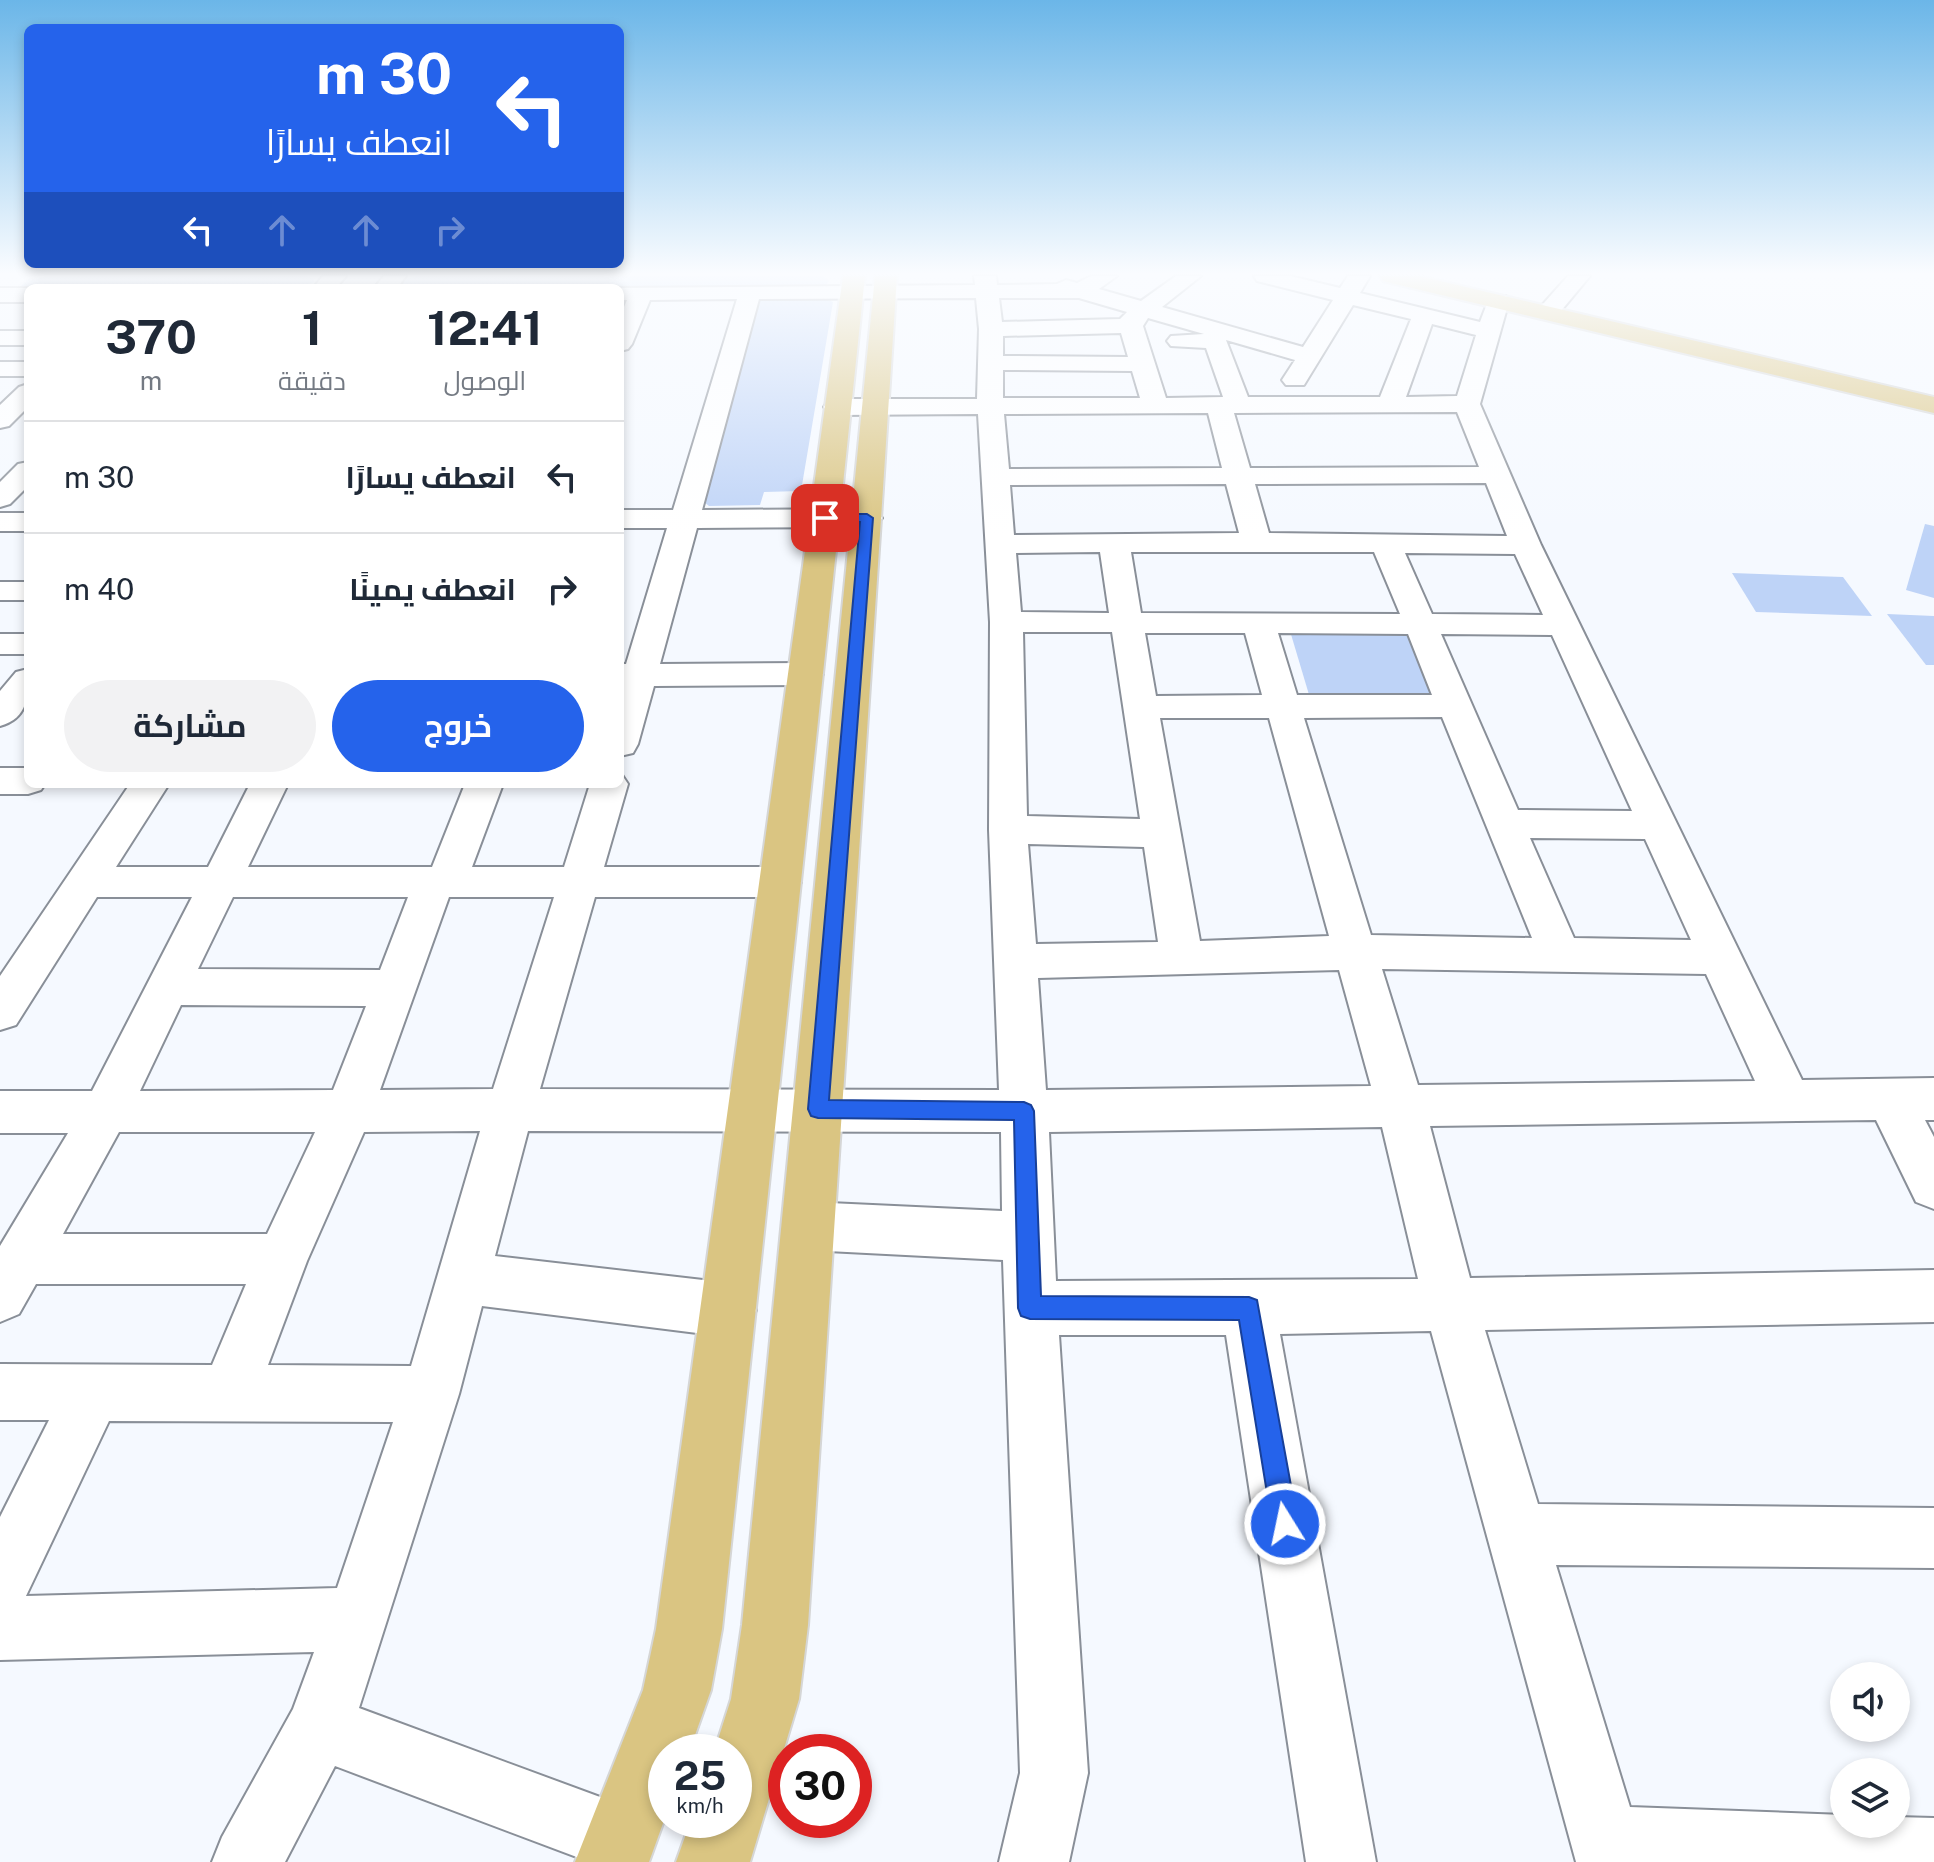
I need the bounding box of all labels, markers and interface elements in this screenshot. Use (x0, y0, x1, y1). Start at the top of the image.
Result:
text: 30 m (316, 41, 452, 107)
icon: left (480, 56, 584, 160)
text: انعطف يسارًا (266, 121, 452, 163)
icon: left (176, 208, 220, 252)
icon: ahead (260, 208, 304, 252)
icon: ahead (344, 208, 388, 252)
icon: right (428, 208, 472, 252)
text: 1 (302, 299, 322, 356)
text: 12:41 (427, 299, 543, 356)
text: 370 (105, 308, 197, 365)
text: m (140, 365, 162, 396)
text: دقيقة (278, 365, 346, 396)
text: الوصول (443, 365, 526, 396)
icon: left (540, 455, 584, 499)
text: 30 m (64, 459, 134, 495)
text: انعطف يسارًا (346, 459, 516, 495)
pin (791, 484, 859, 552)
icon: arrive (803, 496, 847, 540)
icon: right (540, 567, 584, 611)
text: 40 m (64, 571, 134, 607)
text: انعطف يمينًا (349, 571, 516, 607)
button: مشاركة (64, 680, 316, 772)
button: خروج (332, 680, 584, 772)
position arrow (1243, 1482, 1327, 1566)
map controls (1830, 1662, 1910, 1838)
button: sound (1830, 1662, 1910, 1742)
speed limit sign: 30 (768, 1734, 872, 1838)
text: 25 (674, 1752, 726, 1799)
button: layers (1830, 1758, 1910, 1838)
text: km/h (676, 1794, 724, 1818)

